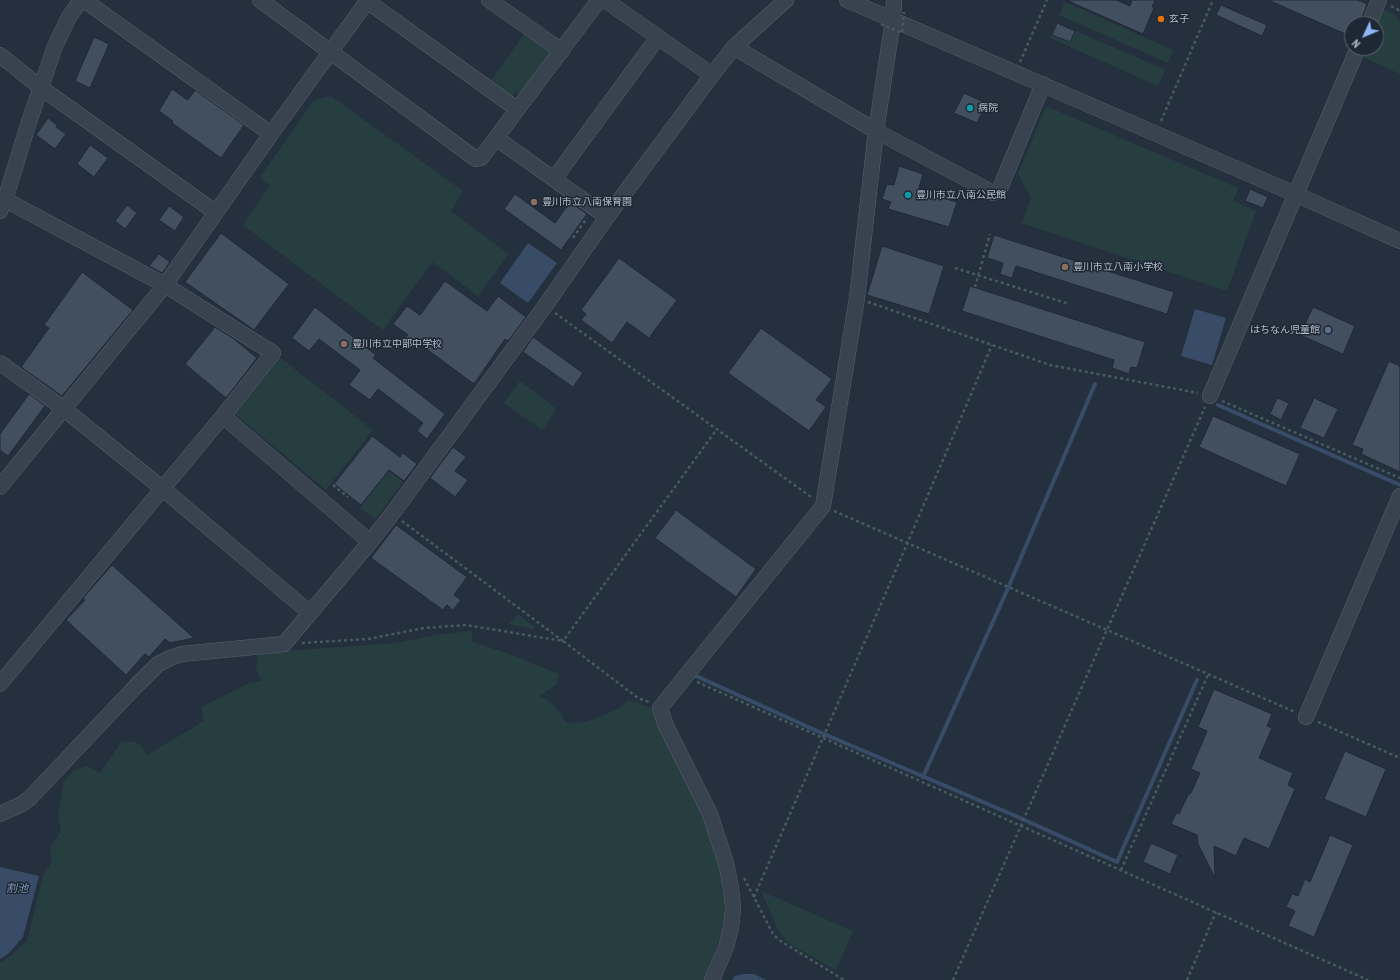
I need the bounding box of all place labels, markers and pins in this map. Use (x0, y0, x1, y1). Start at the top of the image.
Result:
place label: 玄子 (1169, 13, 1189, 25)
marker: 玄子 (1156, 14, 1166, 24)
place label: 病院 (978, 102, 998, 114)
marker: 病院 (965, 103, 975, 113)
place label: 豊川市立八南公民館 (916, 189, 1006, 201)
marker: 豊川市立八南公民館 (903, 190, 913, 200)
place label: 豊川市立八南保育園 (542, 196, 632, 208)
marker: 豊川市立八南保育園 (529, 197, 539, 207)
place label: 豊川市立八南小学校 (1073, 261, 1163, 273)
marker: 豊川市立八南小学校 (1060, 262, 1070, 272)
place label: はちなん児童館 (1250, 324, 1320, 336)
marker: はちなん児童館 (1323, 325, 1333, 335)
place label: 豊川市立中部中学校 (352, 338, 442, 350)
marker: 豊川市立中部中学校 (339, 339, 349, 349)

